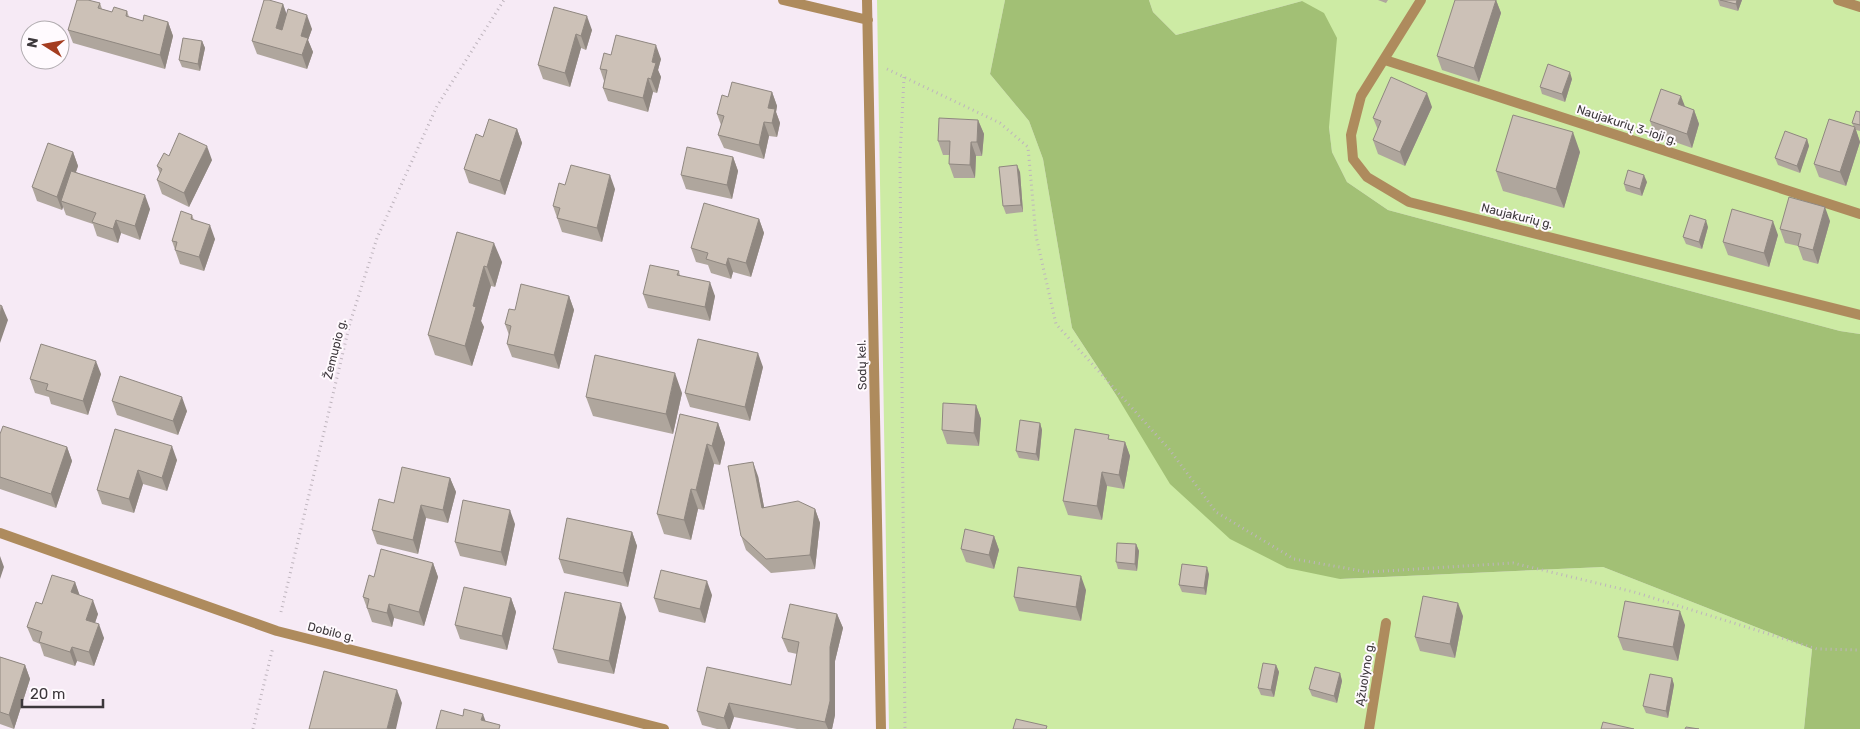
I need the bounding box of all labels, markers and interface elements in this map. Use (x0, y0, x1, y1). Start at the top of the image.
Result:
north arrow (20, 20, 70, 70)
text: N (23, 36, 42, 49)
street label: Naujakurių 3-ioji g. (1575, 102, 1679, 148)
street label: Naujakurių g. (1480, 200, 1554, 232)
street label: Žemupio g. (321, 317, 349, 381)
street label: Sodų kel. (855, 340, 869, 390)
street label: Dobilo g. (306, 619, 356, 645)
street label: Ąžuolyno g. (1353, 641, 1377, 707)
scale bar (22, 676, 104, 708)
text: 20 m (30, 685, 65, 703)

